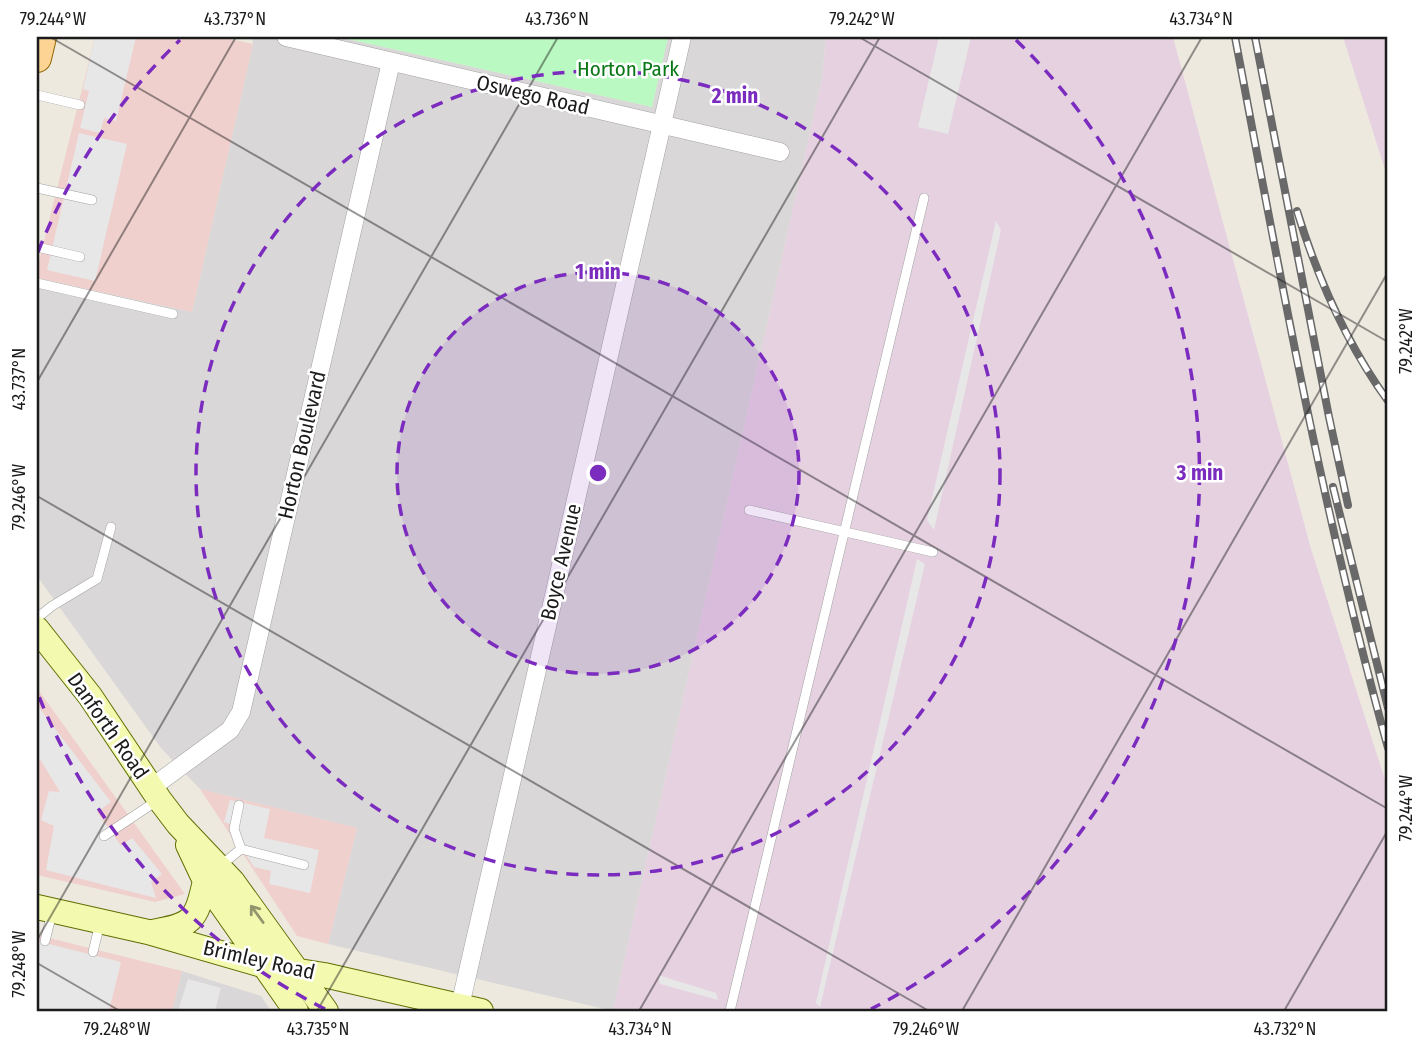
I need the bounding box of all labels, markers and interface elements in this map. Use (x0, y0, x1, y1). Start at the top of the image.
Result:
text: 79.244°W (20, 8, 87, 30)
text: 43.737°N (204, 8, 266, 30)
text: 43.736°N (525, 8, 589, 30)
text: 79.242°W (829, 8, 895, 30)
text: 43.734°N (1169, 8, 1233, 30)
park label: Horton Park (577, 56, 679, 82)
street label: Oswego Road (474, 69, 592, 121)
text: 2 min (711, 83, 758, 109)
text: 1 min (575, 259, 621, 285)
text: 79.242°W (1395, 308, 1417, 374)
text: 43.737°N (8, 348, 30, 410)
street label: Horton Boulevard (272, 368, 332, 522)
text: 3 min (1176, 460, 1223, 486)
centre of rings (586, 461, 610, 485)
text: 79.246°W (8, 463, 30, 530)
street label: Boyce Avenue (535, 501, 587, 623)
street label: Danforth Road (62, 668, 154, 784)
text: 79.244°W (1395, 774, 1417, 841)
one-way arrow (249, 905, 264, 924)
text: 79.248°W (8, 930, 30, 997)
street label: Brimley Road (201, 935, 317, 985)
text: 79.248°W (84, 1018, 151, 1040)
text: 43.735°N (286, 1018, 350, 1040)
text: 43.734°N (608, 1018, 672, 1040)
text: 79.246°W (893, 1018, 960, 1040)
text: 43.732°N (1254, 1018, 1316, 1040)

